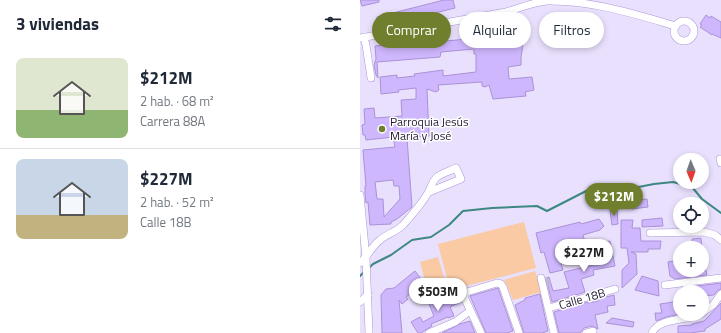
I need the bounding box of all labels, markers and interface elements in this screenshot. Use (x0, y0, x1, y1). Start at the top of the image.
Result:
text: 3 viviendas (16, 11, 99, 37)
chip: Comprar (372, 12, 451, 48)
chip: Alquilar (459, 12, 531, 48)
chip: Filtros (539, 12, 604, 48)
icon: filters (322, 13, 344, 35)
text: $212M (140, 65, 193, 91)
icon: home (48, 74, 96, 122)
text: 2 hab. · 68 m² (140, 91, 214, 111)
text: Carrera 88A (140, 111, 205, 131)
place label: Parroquia Jesús María y José (390, 112, 469, 145)
marker: Parroquia Jesús María y José (377, 124, 387, 134)
north arrow (673, 153, 709, 189)
map controls (673, 153, 709, 321)
text: $227M (140, 166, 193, 192)
icon: home (48, 175, 96, 223)
pin: $212M (586, 183, 642, 217)
text: $212M (594, 186, 634, 206)
text: 2 hab. · 52 m² (140, 192, 214, 212)
button: locate (673, 197, 709, 233)
text: Calle 18B (140, 212, 192, 232)
pin: $227M (556, 239, 612, 273)
button: + (673, 241, 709, 277)
text: $227M (564, 242, 604, 262)
pin: $503M (410, 278, 466, 312)
text: $503M (418, 281, 458, 301)
street label: Calle 18B (556, 283, 607, 314)
button: − (673, 285, 709, 321)

